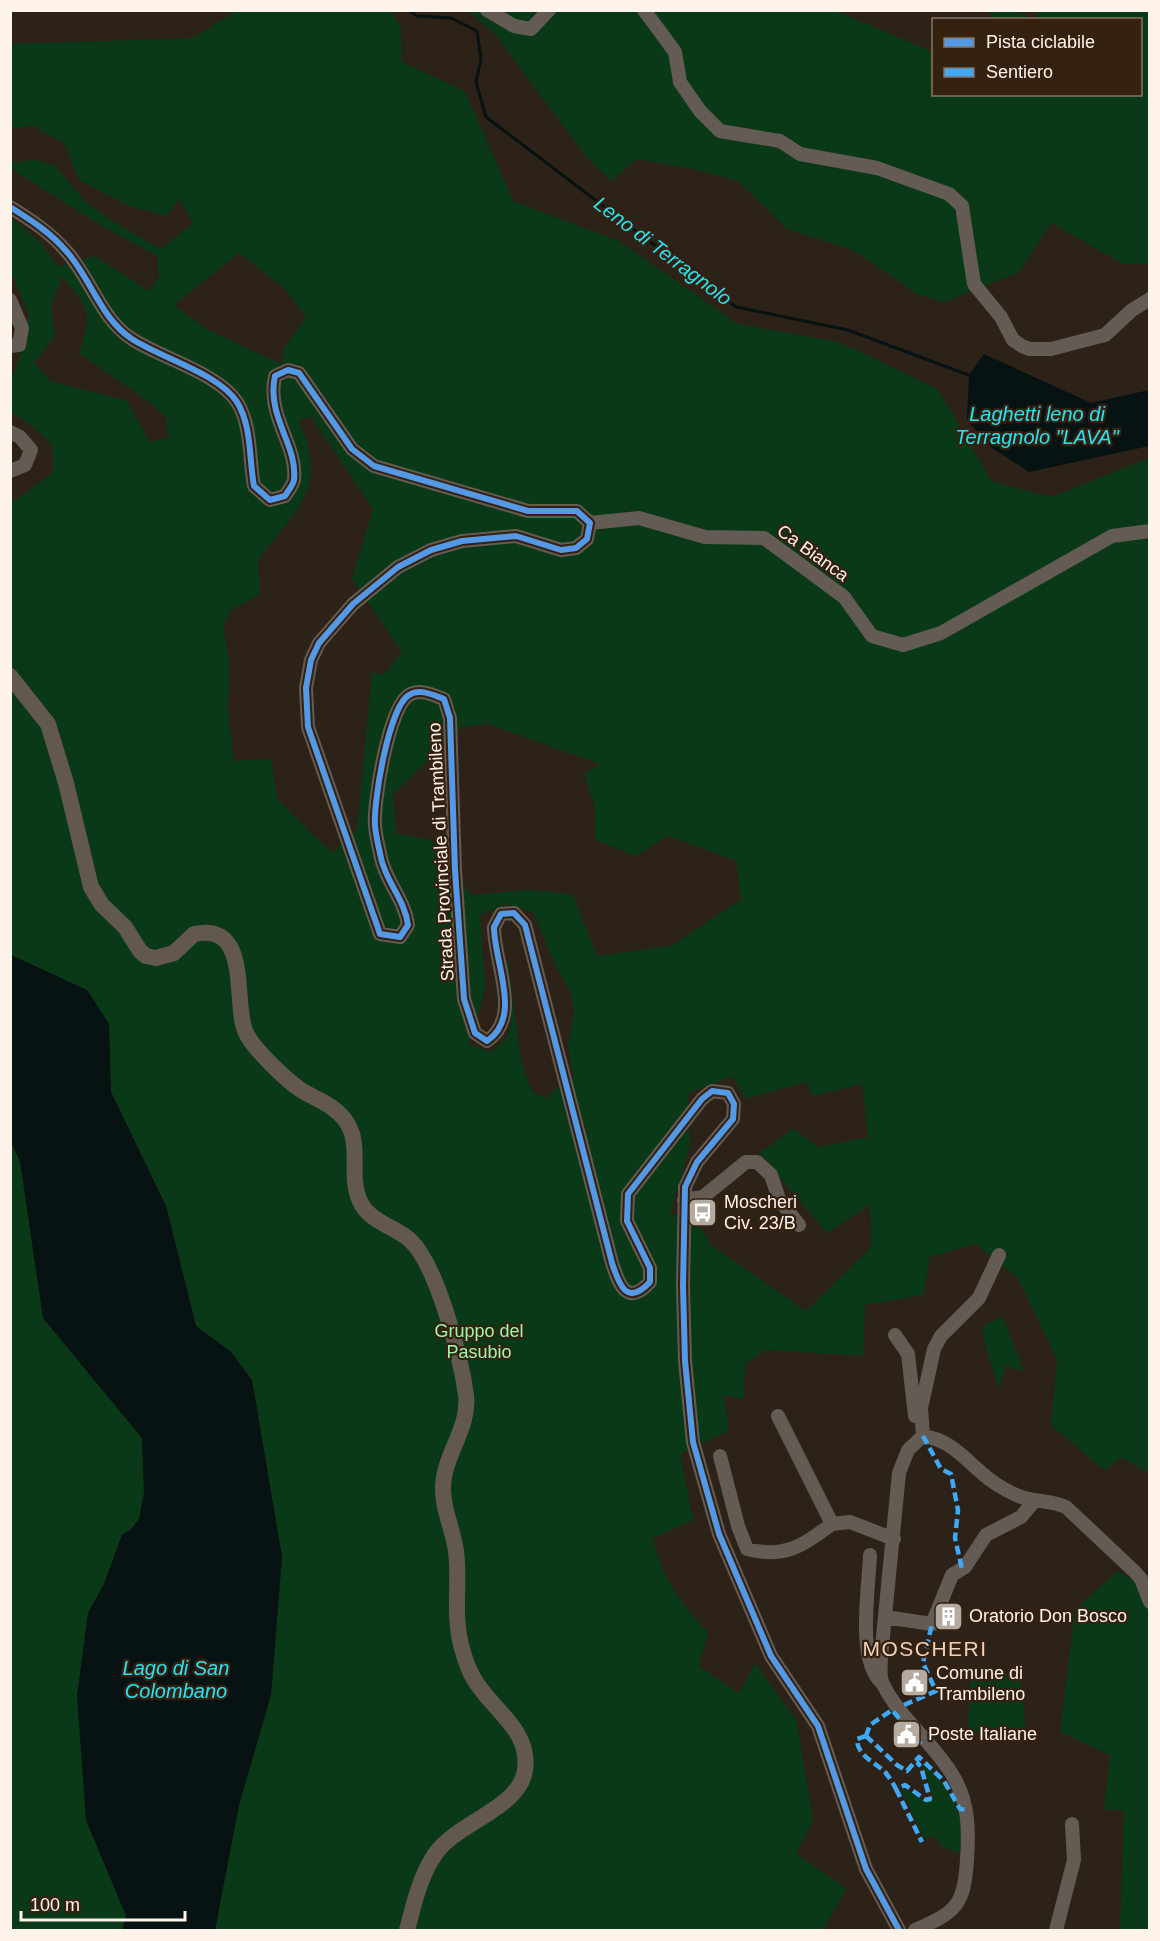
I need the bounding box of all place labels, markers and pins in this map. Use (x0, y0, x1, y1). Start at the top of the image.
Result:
place label: Moscheri Civ. 23/B (724, 1192, 797, 1233)
bus stop icon: Moscheri Civ. 23/B (687, 1196, 719, 1228)
building icon: Oratorio Don Bosco (932, 1600, 964, 1632)
place label: Oratorio Don Bosco (969, 1606, 1127, 1626)
place label: Comune di Trambileno (936, 1663, 1025, 1704)
public building icon: Comune di Trambileno (899, 1667, 931, 1699)
public building icon: Poste Italiane (891, 1718, 923, 1750)
place label: Poste Italiane (928, 1724, 1037, 1744)

